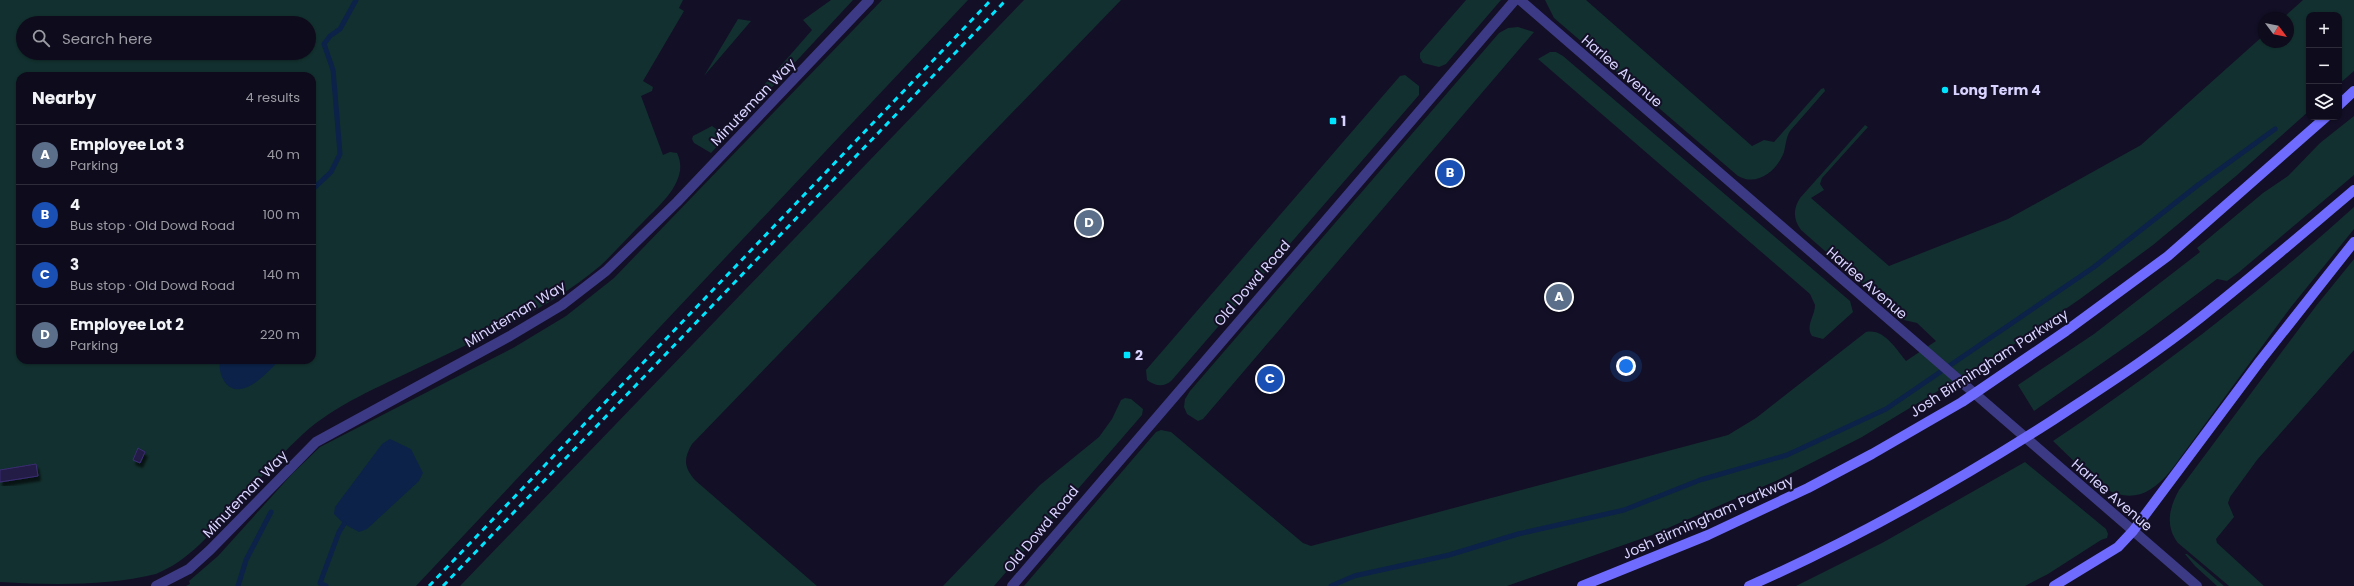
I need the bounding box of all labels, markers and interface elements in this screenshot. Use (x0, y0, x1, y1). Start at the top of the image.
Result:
north arrow (2258, 12, 2294, 48)
map controls (2306, 12, 2342, 120)
button: + (2306, 12, 2342, 48)
search box (16, 16, 316, 60)
icon: search (30, 27, 52, 49)
text: Search here (62, 28, 152, 49)
street label: Harlee Avenue (1577, 30, 1667, 112)
button: − (2306, 48, 2342, 84)
street label: Minuteman Way (706, 54, 800, 150)
place label: Long Term 4 (1953, 80, 2041, 100)
button: layers (2306, 84, 2342, 120)
marker: Long Term 4 (1940, 85, 1950, 95)
text: Nearby (32, 86, 96, 110)
text: 4 results (246, 88, 300, 107)
place label: 1 (1341, 111, 1346, 131)
marker: 1 (1328, 116, 1338, 126)
text: Employee Lot 3 (70, 134, 184, 155)
text: A (40, 145, 50, 164)
text: 40 m (267, 145, 300, 164)
text: Parking (70, 156, 118, 175)
pin: B (1437, 158, 1463, 188)
text: 4 (70, 194, 80, 215)
text: B (41, 205, 49, 224)
text: 100 m (263, 205, 300, 224)
pin: D (1076, 208, 1102, 238)
text: Bus stop · Old Dowd Road (70, 216, 235, 235)
street label: Old Dowd Road (1209, 236, 1295, 330)
street label: Harlee Avenue (1822, 242, 1912, 324)
text: 3 (70, 254, 79, 275)
text: C (40, 265, 50, 284)
text: 140 m (263, 265, 300, 284)
text: Bus stop · Old Dowd Road (70, 276, 235, 295)
street label: Minuteman Way (461, 276, 569, 352)
pin: A (1546, 282, 1572, 312)
street label: Josh Birmingham Parkway (1906, 304, 2072, 422)
text: Employee Lot 2 (70, 314, 184, 335)
text: D (40, 325, 50, 344)
text: 220 m (260, 325, 300, 344)
text: Parking (70, 336, 118, 355)
place label: 2 (1135, 345, 1143, 365)
marker: 2 (1122, 350, 1132, 360)
your location (1616, 356, 1636, 376)
pin: C (1257, 364, 1283, 394)
street label: Minuteman Way (198, 446, 292, 542)
street label: Harlee Avenue (2067, 454, 2157, 536)
street label: Josh Birmingham Parkway (1619, 470, 1797, 564)
street label: Old Dowd Road (999, 481, 1083, 577)

